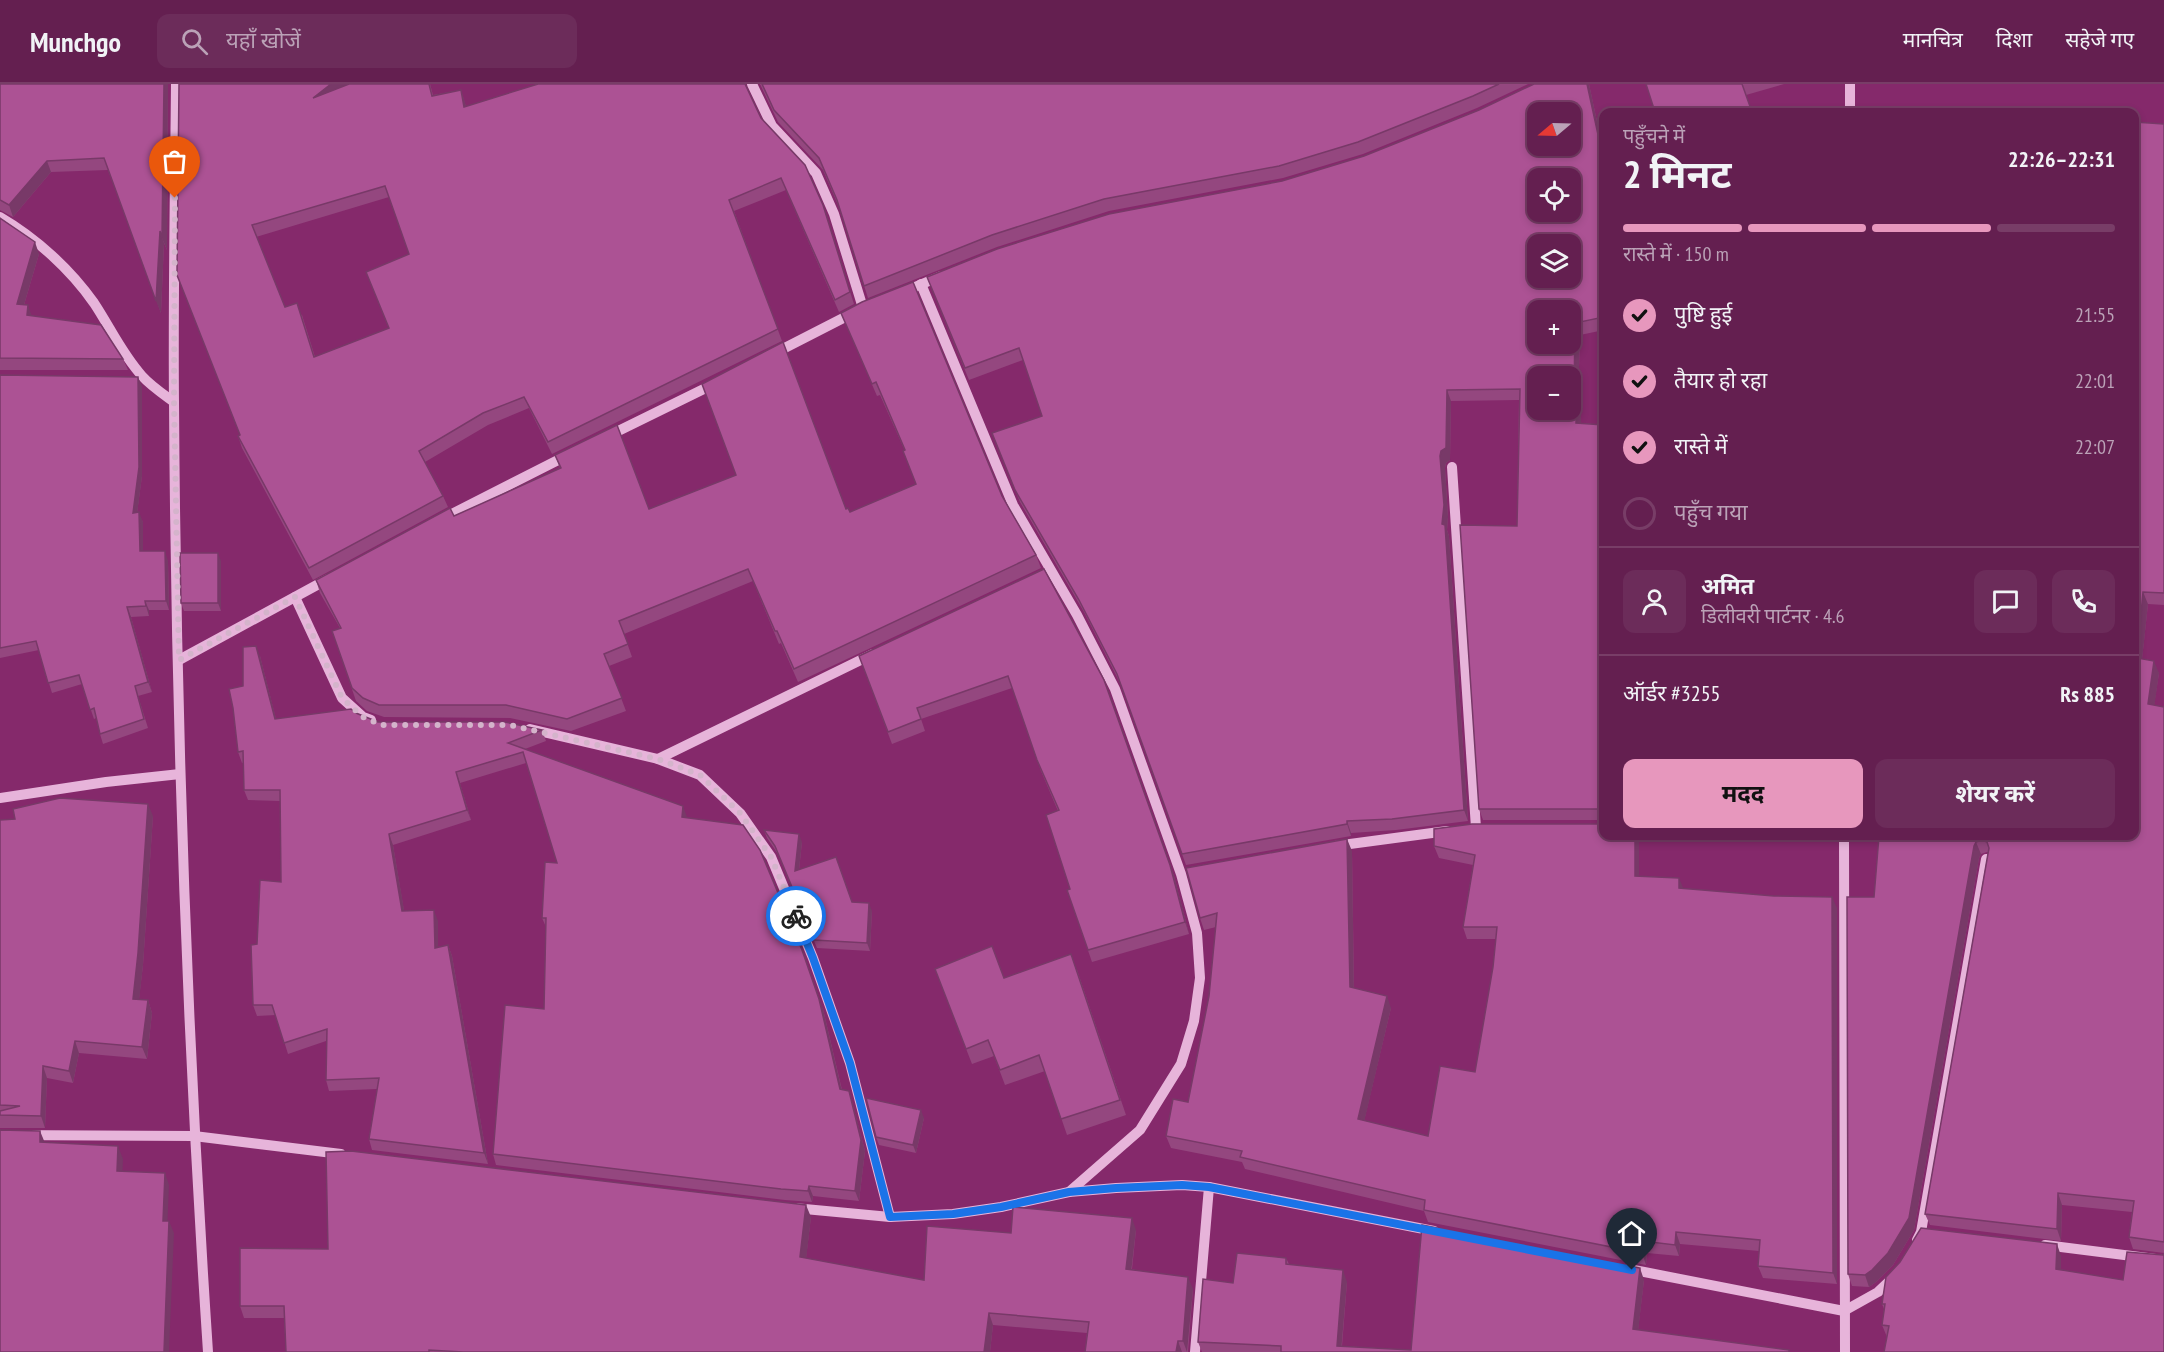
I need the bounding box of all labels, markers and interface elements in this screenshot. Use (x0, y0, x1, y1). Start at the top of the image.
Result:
search box (157, 14, 577, 68)
text: Munchgo (30, 23, 121, 60)
icon: search (178, 25, 211, 58)
text: यहाँ खोजें (226, 26, 301, 54)
text: मानचित्र (1903, 26, 1963, 53)
text: दिशा (1996, 26, 2032, 53)
text: सहेजे गए (2065, 26, 2134, 53)
north arrow (1527, 102, 1581, 156)
map controls (1527, 102, 1581, 420)
text: पहुँचने में (1623, 123, 1685, 149)
pin (149, 136, 200, 198)
icon: bag (158, 145, 191, 178)
text: 22:26–22:31 (2008, 145, 2115, 173)
text: 2 मिनट (1623, 148, 1732, 199)
button: locate (1527, 168, 1581, 222)
button: layers (1527, 234, 1581, 288)
text: रास्ते में · 150 m (1623, 241, 1729, 267)
icon: check (1623, 299, 1656, 332)
button: + (1527, 300, 1581, 354)
text: पुष्टि हुई (1674, 300, 1732, 328)
text: 21:55 (2075, 302, 2115, 328)
icon: check (1623, 365, 1656, 398)
button: − (1527, 366, 1581, 420)
text: तैयार हो रहा (1674, 366, 1767, 394)
text: 22:01 (2075, 368, 2115, 394)
icon: check (1623, 431, 1656, 464)
text: रास्ते में (1674, 432, 1728, 460)
text: 22:07 (2075, 434, 2115, 460)
text: पहुँच गया (1674, 498, 1748, 526)
button: person (1623, 570, 1686, 633)
button: chat (1974, 570, 2037, 633)
button: phone (2052, 570, 2115, 633)
text: अमित (1701, 572, 1754, 600)
text: डिलीवरी पार्टनर · 4.6 (1701, 603, 1845, 629)
text: ऑर्डर #3255 (1623, 679, 1720, 707)
text: Rs 885 (2060, 680, 2115, 708)
button: मदद (1623, 759, 1863, 828)
button: शेयर करें (1875, 759, 2115, 828)
courier (766, 886, 826, 946)
icon: bike (780, 900, 813, 933)
pin (1606, 1208, 1657, 1270)
icon: home (1615, 1217, 1648, 1250)

